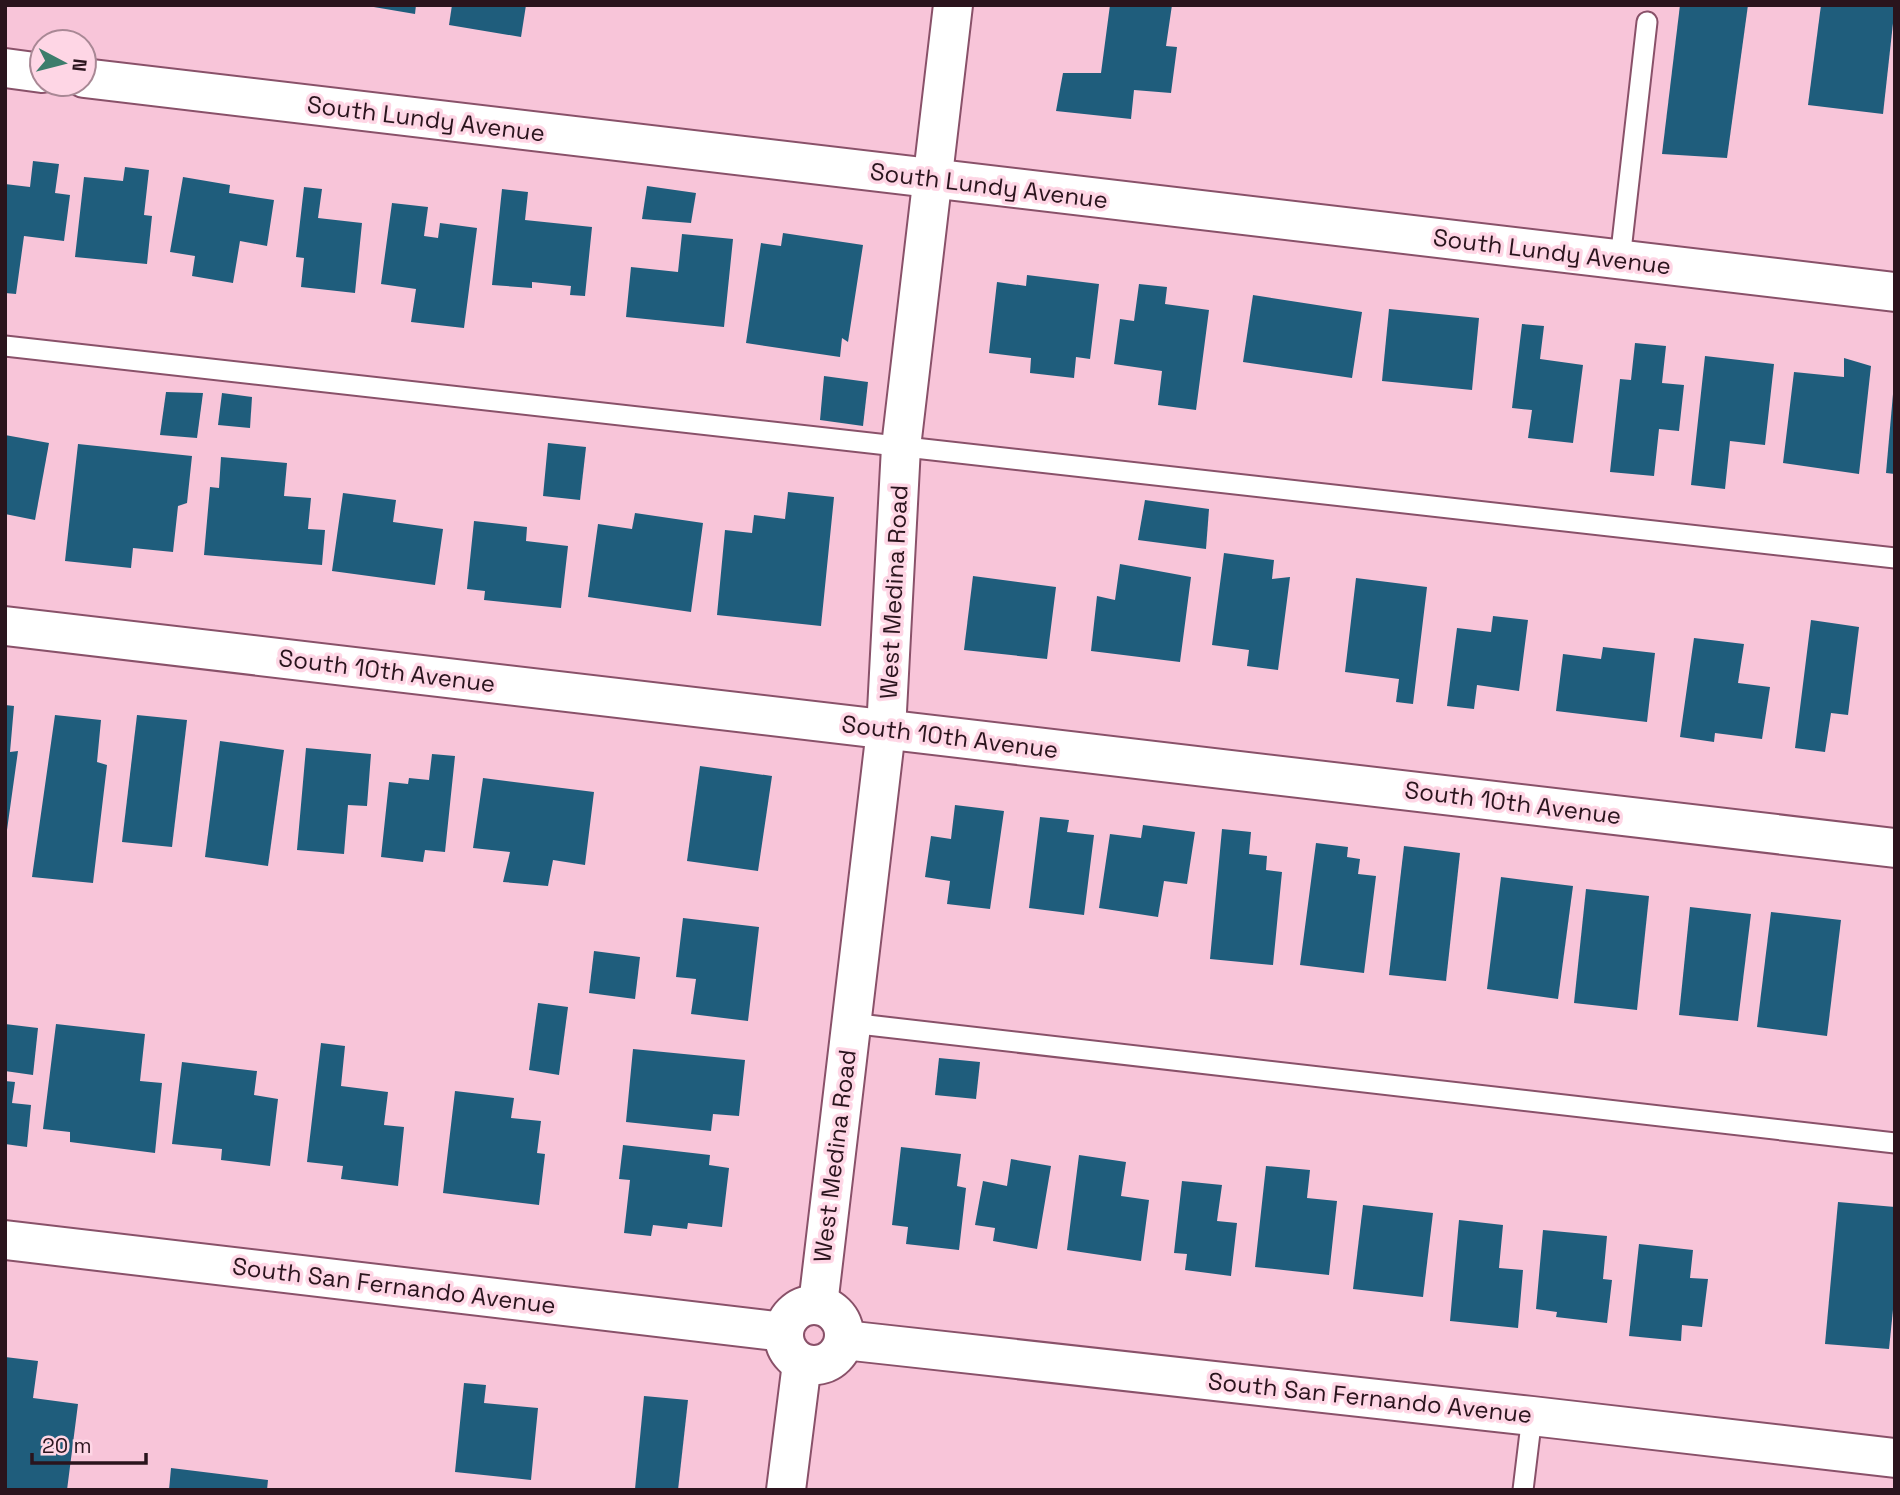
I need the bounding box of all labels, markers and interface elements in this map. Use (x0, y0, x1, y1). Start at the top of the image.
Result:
north arrow (28, 28, 98, 98)
text: N (66, 57, 93, 73)
street label: South Lundy Avenue (305, 89, 547, 148)
street label: South Lundy Avenue (868, 156, 1110, 215)
street label: South Lundy Avenue (1431, 222, 1673, 281)
street label: West Medina Road (872, 484, 915, 700)
street label: South 10th Avenue (277, 642, 497, 699)
street label: South 10th Avenue (840, 708, 1060, 765)
street label: South 10th Avenue (1403, 774, 1623, 831)
street label: West Medina Road (806, 1048, 863, 1264)
street label: South San Fernando Avenue (231, 1250, 558, 1321)
street label: South San Fernando Avenue (1206, 1365, 1534, 1430)
scale bar (32, 1422, 145, 1466)
text: 20 m (42, 1432, 92, 1459)

